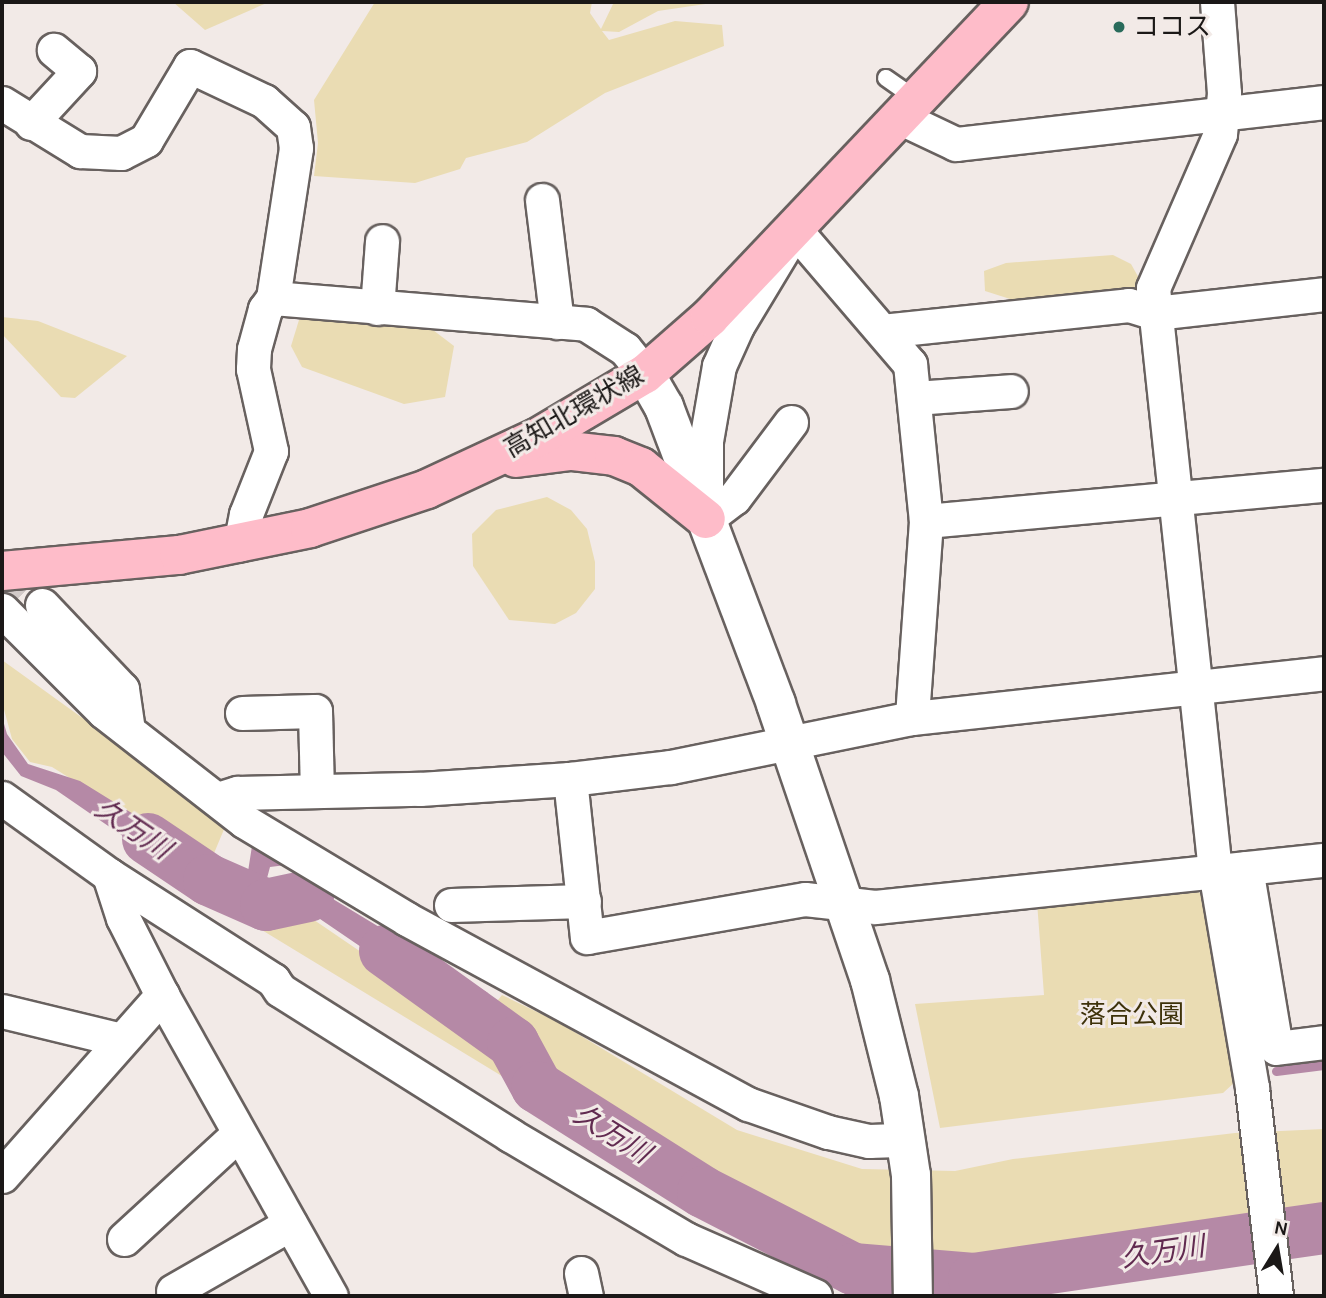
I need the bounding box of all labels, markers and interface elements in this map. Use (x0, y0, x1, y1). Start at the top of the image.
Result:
place label: ココス (1133, 11, 1211, 43)
marker: ココス (1111, 19, 1127, 35)
street label: 高知北環状線 (499, 359, 649, 465)
water label: 久万川 (89, 792, 177, 866)
park label: 落合公園 (1080, 999, 1184, 1031)
water label: 久万川 (567, 1097, 657, 1171)
north arrow (1242, 1214, 1312, 1284)
text: N (1272, 1216, 1290, 1240)
water label: 久万川 (1119, 1230, 1207, 1274)

